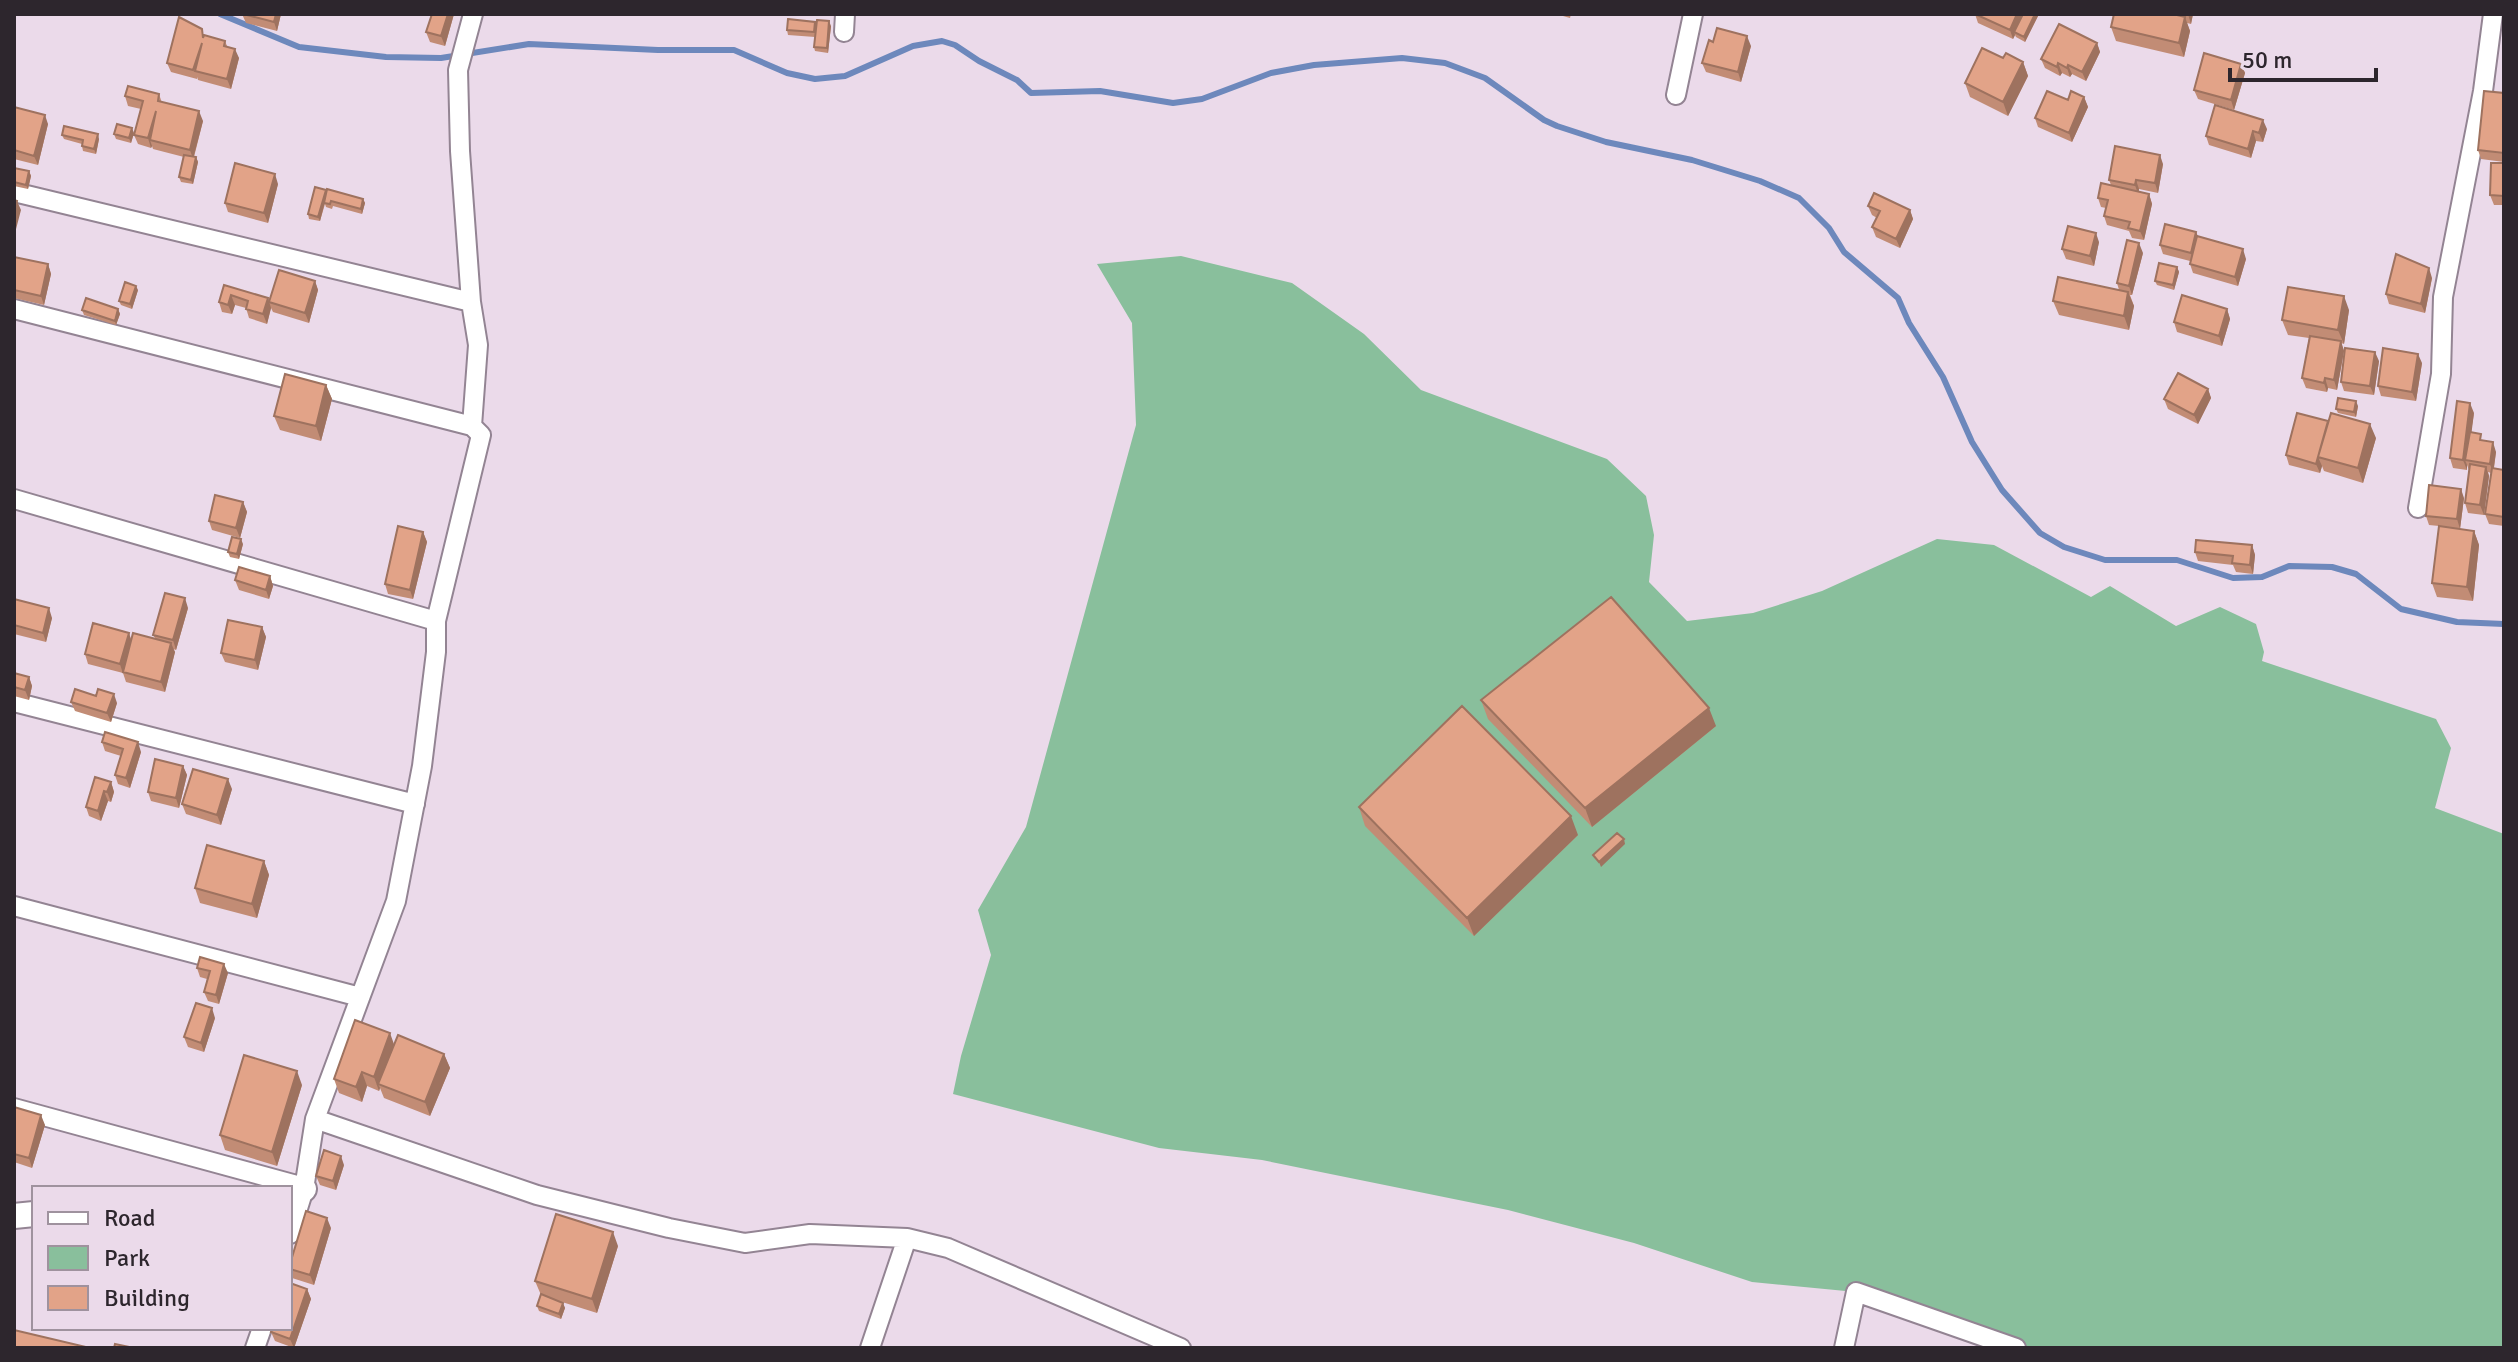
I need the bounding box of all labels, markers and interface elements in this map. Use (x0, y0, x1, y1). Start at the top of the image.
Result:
scale bar (2230, 32, 2376, 82)
text: 50 m (2242, 45, 2292, 75)
legend (32, 1186, 292, 1330)
text: Road (104, 1203, 155, 1233)
text: Park (104, 1243, 150, 1273)
text: Building (104, 1283, 190, 1313)

